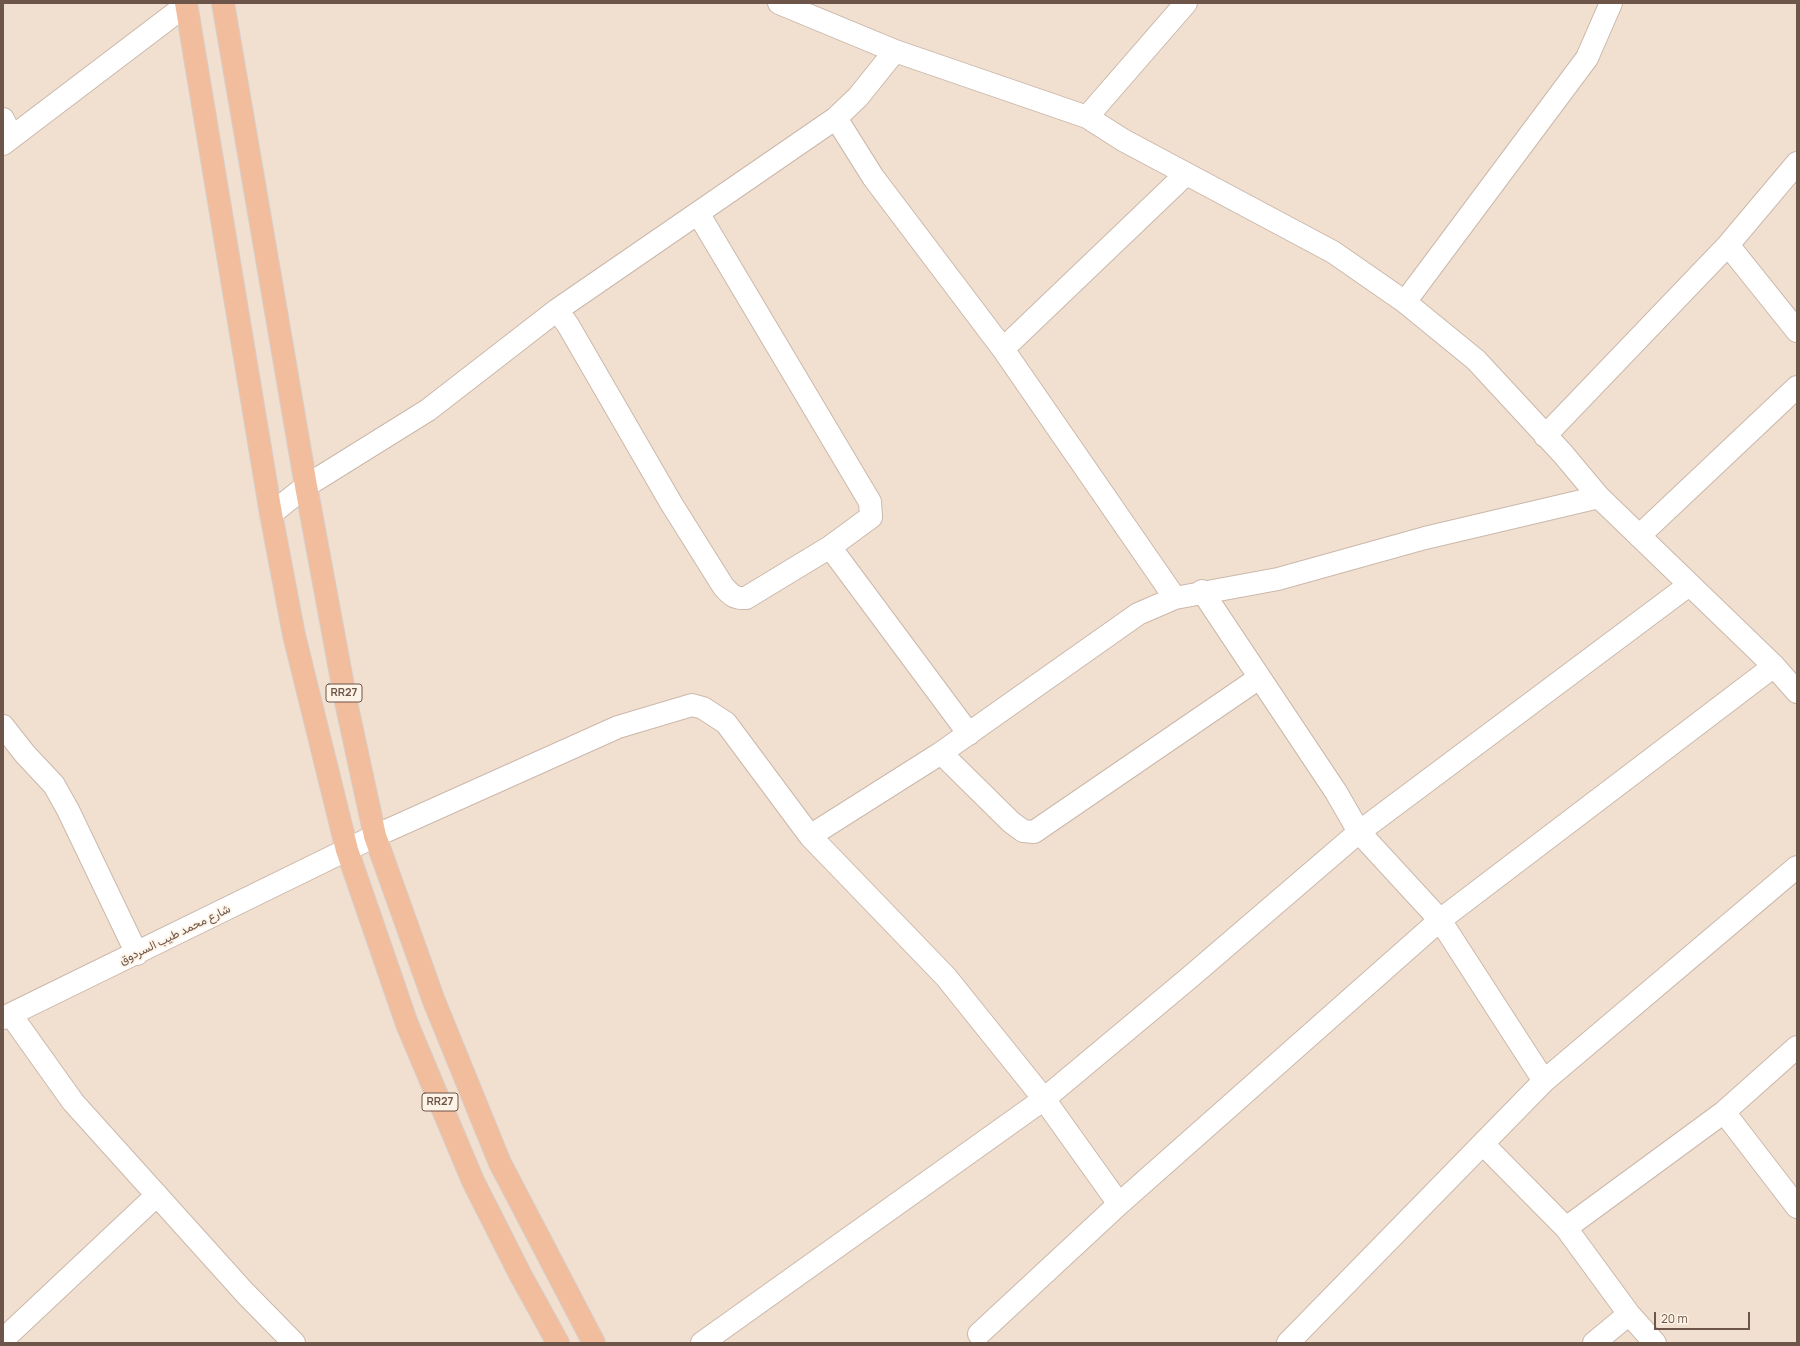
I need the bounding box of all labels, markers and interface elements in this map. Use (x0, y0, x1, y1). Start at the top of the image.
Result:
road number: RR27 (326, 684, 362, 702)
street label: شارع محمد طيب السردوق (117, 902, 233, 968)
road number: RR27 (422, 1093, 458, 1111)
scale bar (1656, 1304, 1752, 1330)
text: 20 m (1661, 1310, 1688, 1327)

